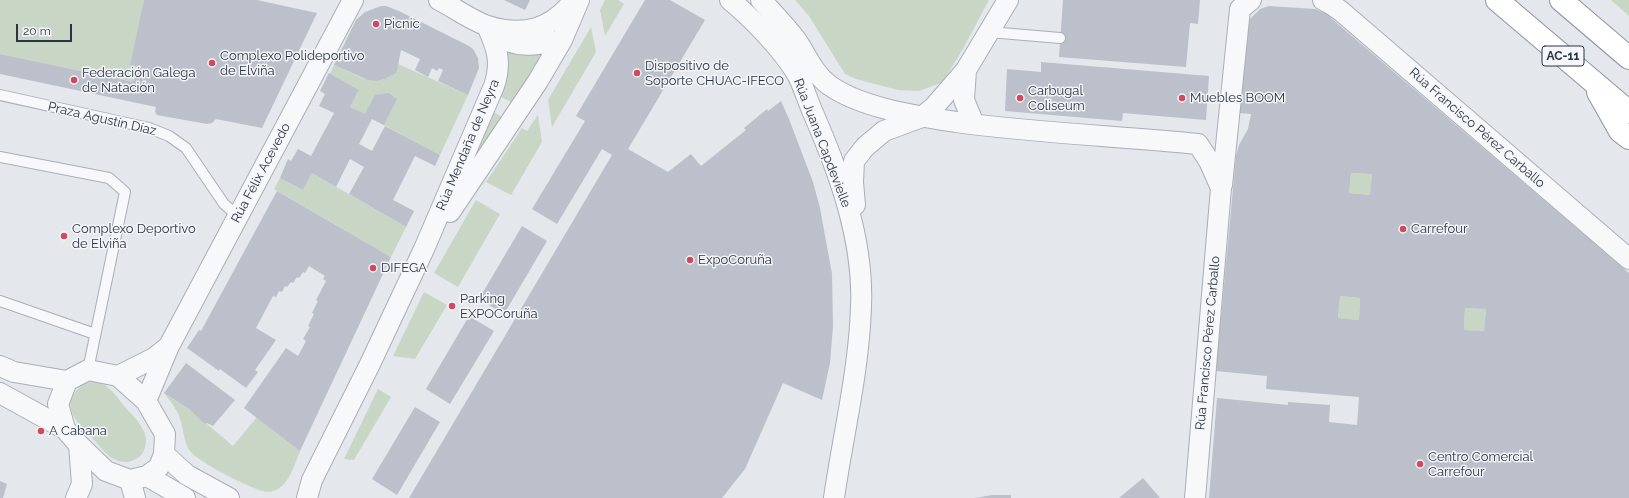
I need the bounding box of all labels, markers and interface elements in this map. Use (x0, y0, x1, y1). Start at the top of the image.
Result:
scale bar (18, 16, 74, 42)
place label: Picnic (384, 16, 420, 32)
marker: Picnic (371, 19, 381, 29)
text: 20 m (23, 24, 51, 38)
road number: AC-11 (1542, 46, 1584, 66)
place label: Complexo Polideportivo de Elviña (220, 48, 365, 79)
marker: Complexo Polideportivo de Elviña (207, 58, 217, 68)
place label: Dispositivo de Soporte CHUAC-IFECO (645, 58, 784, 89)
place label: Federación Galega de Natación (82, 65, 195, 96)
street label: Rúa Francisco Pérez Carballo (1406, 65, 1548, 191)
marker: Dispositivo de Soporte CHUAC-IFECO (632, 68, 642, 78)
marker: Federación Galega de Natación (69, 75, 79, 85)
street label: Rúa Juana Capdevielle (790, 76, 854, 210)
street label: Rúa Mendaña de Neyra (433, 77, 503, 213)
place label: Carbugal Coliseum (1028, 83, 1085, 114)
place label: Muebles BOOM (1190, 90, 1285, 106)
marker: Carbugal Coliseum (1015, 93, 1025, 103)
marker: Muebles BOOM (1177, 93, 1187, 103)
street label: Praza Agustín Díaz (46, 99, 158, 139)
street label: Rúa Félix Acevedo (228, 120, 294, 226)
place label: Complexo Deportivo de Elviña (72, 221, 196, 252)
place label: Carrefour (1411, 221, 1468, 237)
marker: Carrefour (1398, 224, 1408, 234)
marker: Complexo Deportivo de Elviña (59, 231, 69, 241)
place label: ExpoCoruña (698, 252, 772, 268)
marker: ExpoCoruña (685, 255, 695, 265)
street label: Rúa Francisco Pérez Carballo (1193, 255, 1223, 431)
place label: DIFEGA (381, 260, 427, 276)
marker: DIFEGA (368, 263, 378, 273)
place label: Parking EXPOCoruña (460, 291, 538, 322)
marker: Parking EXPOCoruña (447, 301, 457, 311)
place label: A Cabana (49, 423, 107, 439)
marker: A Cabana (36, 426, 46, 436)
place label: Centro Comercial Carrefour (1428, 449, 1533, 480)
marker: Centro Comercial Carrefour (1415, 459, 1425, 469)

